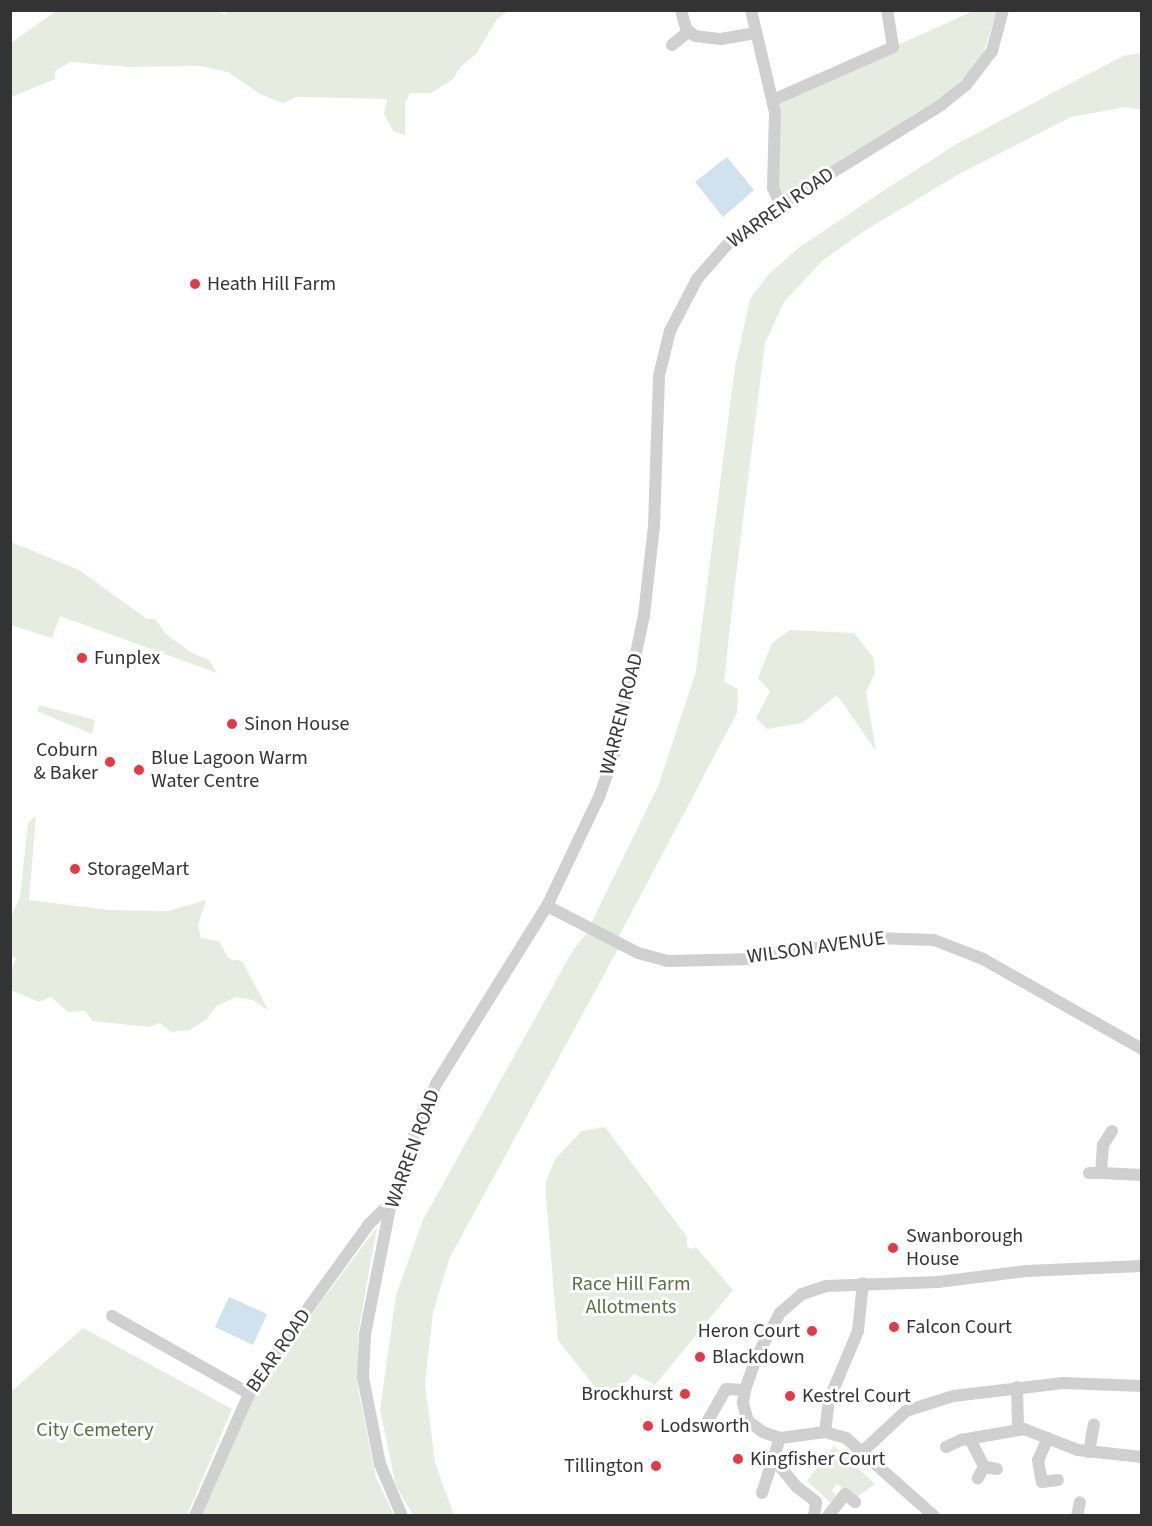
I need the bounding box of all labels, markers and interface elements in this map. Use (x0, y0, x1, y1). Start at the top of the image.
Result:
street label: WARREN ROAD (723, 162, 839, 254)
place label: Heath Hill Farm (207, 272, 336, 296)
marker: Heath Hill Farm (188, 277, 202, 291)
place label: Funplex (94, 646, 160, 670)
marker: Funplex (75, 651, 89, 665)
street label: WARREN ROAD (595, 651, 649, 777)
place label: Sinon House (244, 712, 349, 736)
marker: Sinon House (225, 717, 239, 731)
place label: Coburn & Baker (34, 738, 98, 785)
place label: Blue Lagoon Warm Water Centre (151, 746, 308, 793)
marker: Coburn & Baker (103, 755, 117, 769)
marker: Blue Lagoon Warm Water Centre (132, 763, 146, 777)
place label: StorageMart (87, 857, 189, 881)
marker: StorageMart (68, 862, 82, 876)
street label: WILSON AVENUE (746, 926, 886, 970)
street label: WARREN ROAD (380, 1086, 446, 1212)
place label: Swanborough House (906, 1224, 1023, 1271)
marker: Swanborough House (884, 1239, 902, 1257)
park label: Race Hill Farm Allotments (572, 1272, 690, 1319)
street label: BEAR ROAD (242, 1305, 316, 1397)
place label: Falcon Court (906, 1315, 1012, 1339)
place label: Heron Court (698, 1319, 800, 1343)
marker: Falcon Court (887, 1320, 901, 1334)
marker: Heron Court (805, 1324, 819, 1338)
place label: Blackdown (712, 1345, 805, 1369)
marker: Blackdown (693, 1350, 707, 1364)
place label: Brockhurst (581, 1382, 673, 1406)
place label: Kestrel Court (802, 1384, 911, 1408)
marker: Brockhurst (678, 1387, 692, 1401)
marker: Kestrel Court (783, 1389, 797, 1403)
place label: Lodsworth (660, 1414, 750, 1438)
park label: City Cemetery (36, 1418, 154, 1442)
marker: Lodsworth (641, 1419, 655, 1433)
place label: Kingfisher Court (750, 1447, 885, 1471)
marker: Kingfisher Court (731, 1452, 745, 1466)
place label: Tillington (564, 1454, 644, 1478)
marker: Tillington (649, 1459, 663, 1473)

